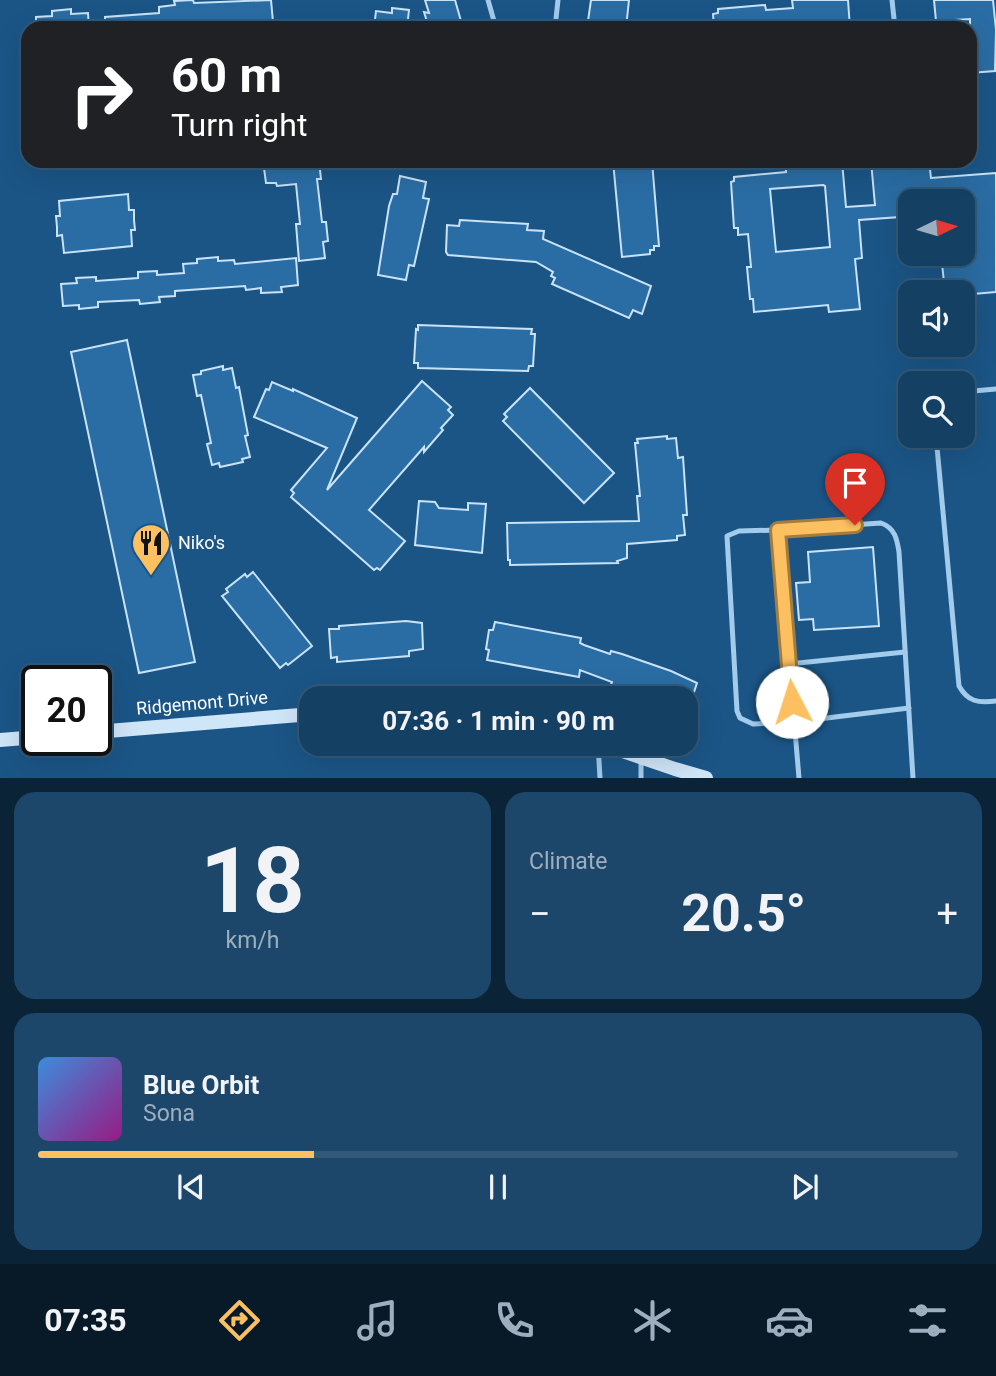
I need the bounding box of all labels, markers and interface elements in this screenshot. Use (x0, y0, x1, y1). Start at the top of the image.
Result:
text: 60 m (171, 47, 282, 104)
icon: right (56, 49, 147, 140)
text: Turn right (171, 106, 307, 144)
north arrow (898, 189, 975, 266)
map controls (898, 189, 975, 448)
button: sound (898, 280, 975, 357)
button: search (898, 371, 975, 448)
pin (825, 453, 885, 525)
icon: arrive (836, 464, 874, 502)
restaurant icon: Niko's (130, 522, 172, 577)
place label: Niko's (178, 532, 225, 553)
speed limit sign: 20 (21, 665, 112, 756)
position arrow (755, 665, 829, 739)
street label: Ridgemont Drive (135, 686, 269, 719)
text: 07:36 · 1 min · 90 m (382, 706, 615, 736)
text: 18 (200, 828, 305, 934)
text: Climate (529, 848, 608, 875)
text: 20.5° (681, 883, 806, 944)
text: − (529, 892, 551, 936)
text: + (936, 892, 958, 936)
text: km/h (226, 927, 280, 954)
text: Blue Orbit (143, 1070, 259, 1100)
text: Sona (143, 1100, 195, 1127)
icon: previous (172, 1168, 210, 1206)
icon: pause (479, 1168, 517, 1206)
icon: next (786, 1168, 824, 1206)
icon: directions (215, 1296, 264, 1345)
icon: music (353, 1296, 402, 1345)
icon: phone (490, 1296, 539, 1345)
icon: climate (628, 1296, 677, 1345)
icon: car (765, 1296, 814, 1345)
icon: filters (903, 1296, 952, 1345)
text: 07:35 (44, 1301, 127, 1339)

